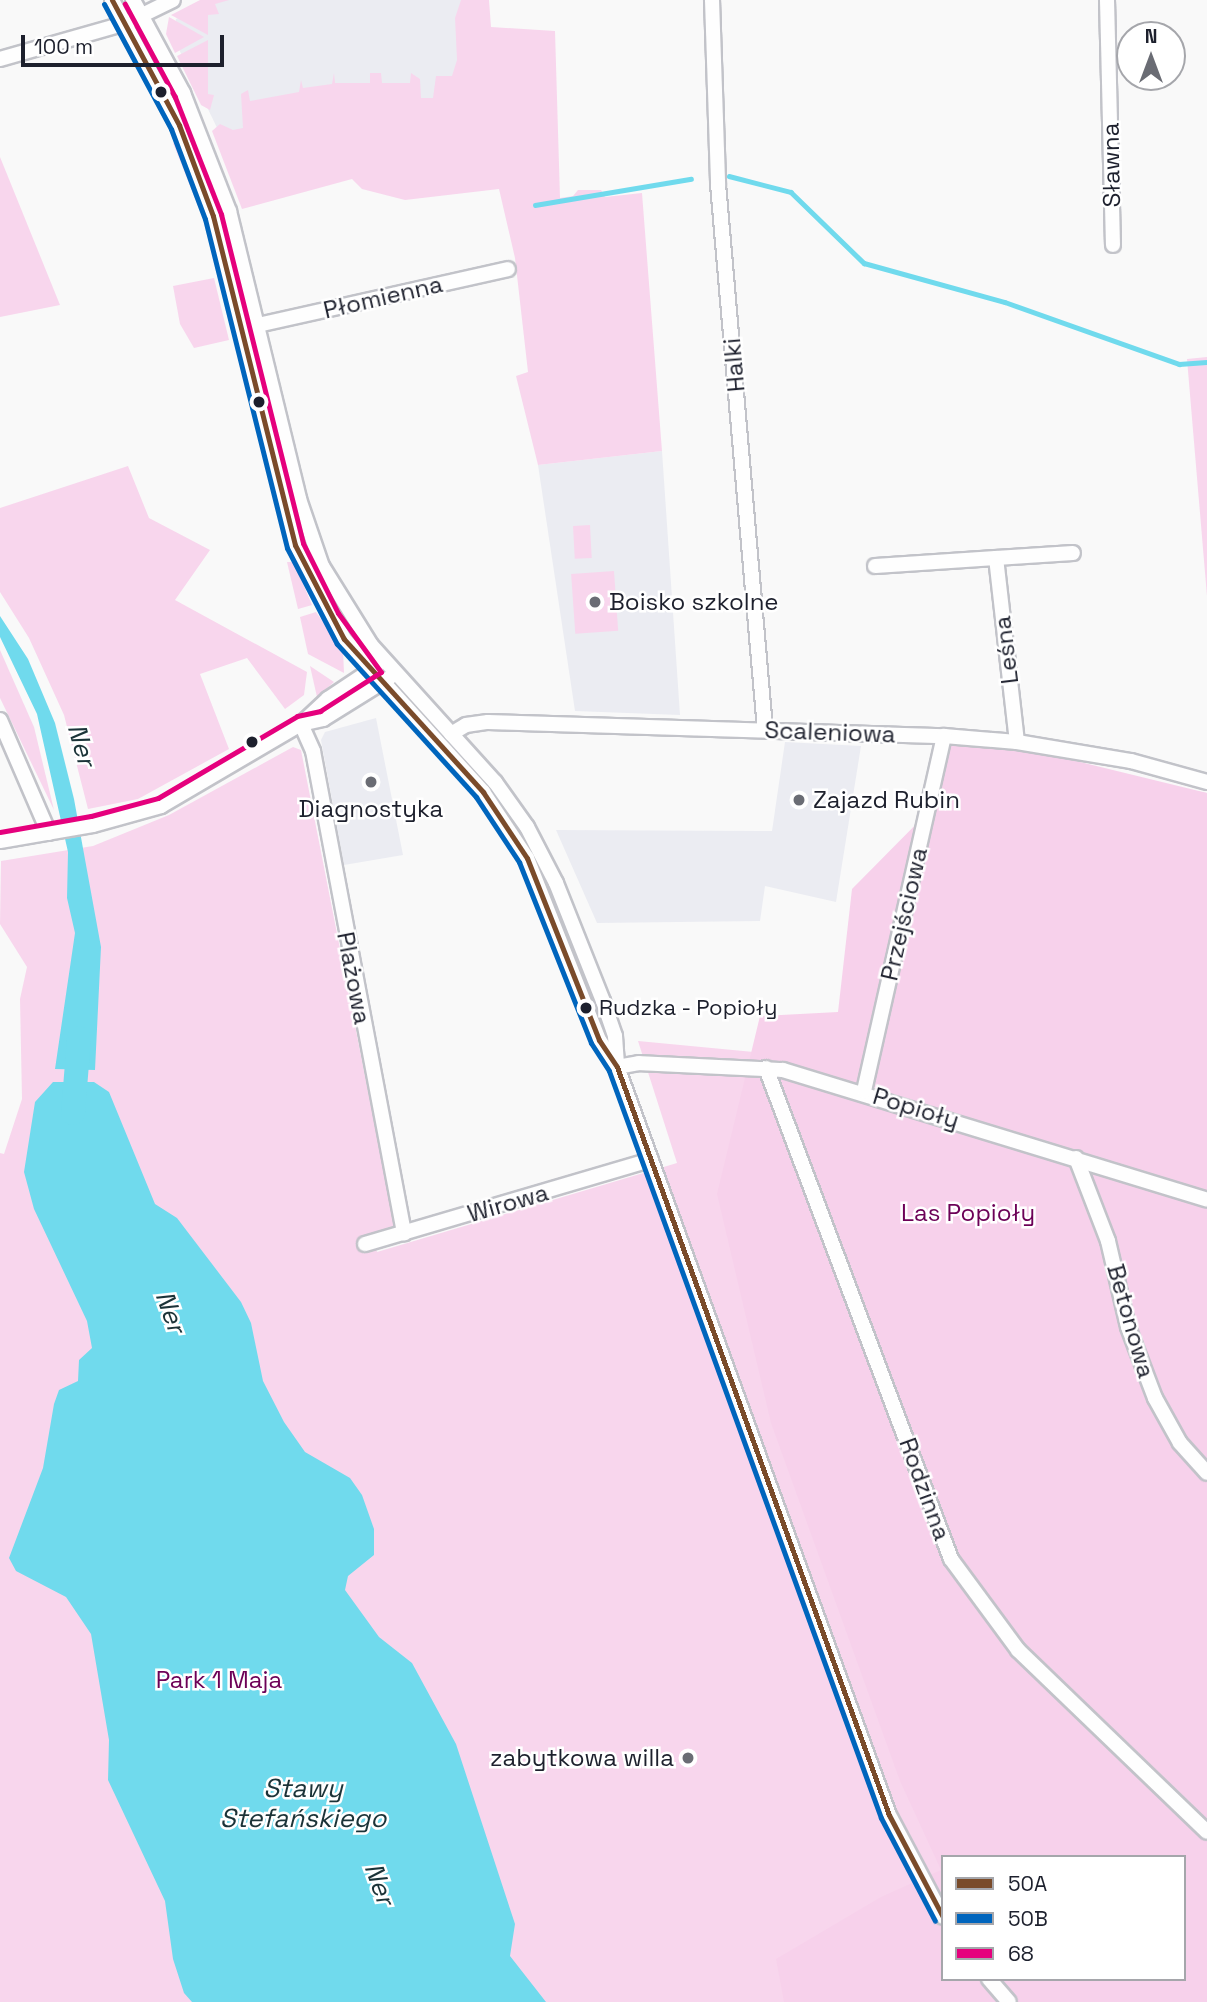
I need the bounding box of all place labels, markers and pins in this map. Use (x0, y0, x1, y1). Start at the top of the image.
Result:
unlabelled marker (154, 85, 168, 99)
unlabelled marker (252, 395, 266, 409)
place label: Boisko szkolne (609, 588, 779, 616)
marker: Boisko szkolne (587, 594, 603, 610)
unlabelled marker (245, 735, 259, 749)
marker: Diagnostyka (361, 772, 381, 792)
place label: Zajazd Rubin (813, 786, 960, 814)
marker: Zajazd Rubin (791, 792, 807, 808)
place label: Diagnostyka (299, 795, 443, 823)
place label: Rudzka - Popioły (599, 995, 779, 1021)
marker: Rudzka - Popioły (579, 1001, 593, 1015)
place label: zabytkowa willa (490, 1744, 674, 1772)
marker: zabytkowa willa (680, 1750, 696, 1766)

